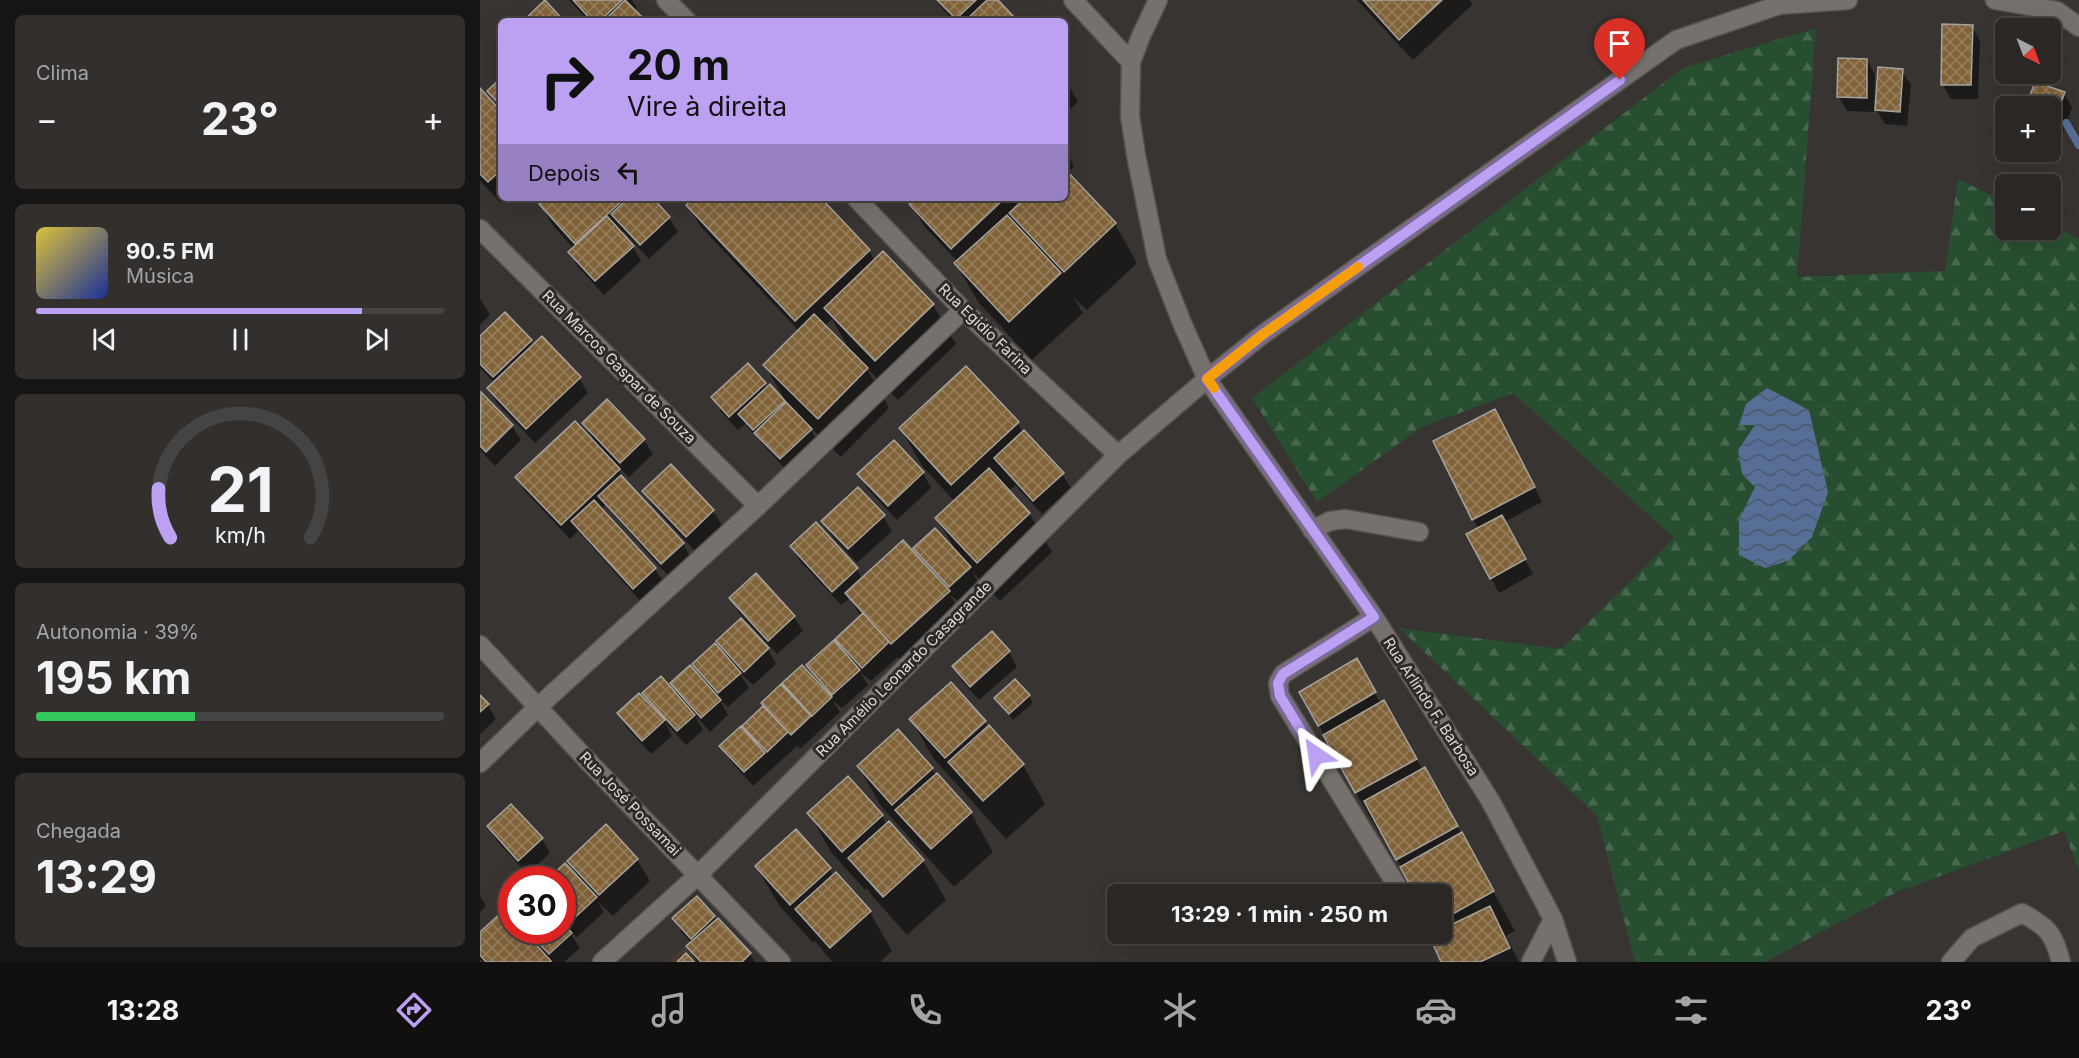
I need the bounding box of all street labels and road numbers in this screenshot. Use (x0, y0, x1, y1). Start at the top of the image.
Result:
street label: Rua Egidio Farina (935, 279, 1036, 378)
street label: Rua Marcos Gaspar de Souza (538, 286, 700, 448)
street label: Rua Amélio Leonardo Casagrande (812, 577, 996, 761)
street label: Rua Arlindo F. Barbosa (1379, 634, 1483, 780)
street label: Rua José Possamai (576, 748, 685, 860)

